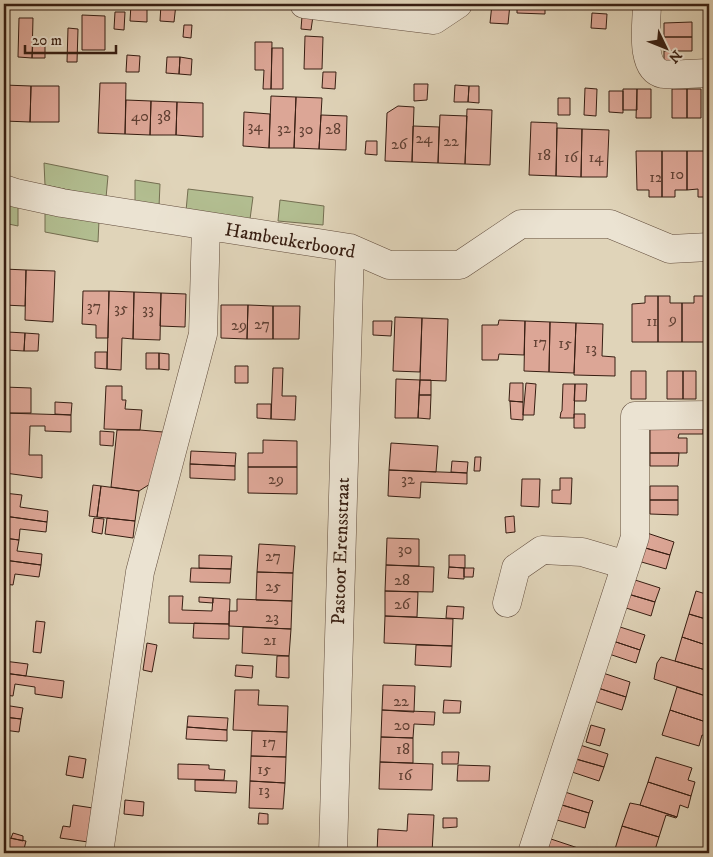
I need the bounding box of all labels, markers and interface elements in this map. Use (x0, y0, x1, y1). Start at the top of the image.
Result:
scale bar (25, 22, 116, 54)
north arrow (640, 22, 690, 72)
text: 20 m (32, 31, 62, 50)
text: N (664, 46, 685, 67)
house number: 40 (131, 106, 149, 126)
house number: 38 (157, 106, 171, 126)
house number: 34 (247, 116, 263, 136)
house number: 32 (277, 118, 291, 138)
house number: 30 (299, 119, 313, 139)
house number: 28 (325, 119, 341, 139)
house number: 24 (415, 128, 433, 148)
house number: 22 (443, 131, 459, 151)
house number: 26 (391, 134, 408, 154)
house number: 18 (537, 145, 551, 165)
house number: 16 (564, 147, 579, 167)
house number: 14 (588, 147, 604, 167)
house number: 10 (670, 164, 684, 184)
house number: 12 (649, 167, 663, 187)
street label: Hambeukerboord (223, 218, 358, 264)
house number: 37 (87, 296, 101, 316)
house number: 35 (114, 298, 128, 318)
house number: 33 (142, 299, 154, 319)
house number: 9 (668, 309, 677, 329)
house number: 11 (646, 311, 658, 331)
house number: 27 (254, 314, 270, 334)
house number: 29 (231, 315, 247, 335)
house number: 17 (533, 332, 547, 352)
house number: 15 (558, 333, 572, 353)
house number: 13 (585, 338, 597, 358)
house number: 29 (268, 469, 284, 489)
house number: 32 (401, 469, 415, 489)
street label: Pastoor Erensstraat (327, 477, 355, 625)
house number: 30 (398, 539, 412, 559)
house number: 27 (265, 546, 281, 566)
house number: 28 (394, 570, 410, 590)
house number: 25 (265, 576, 281, 596)
house number: 26 (394, 594, 411, 614)
house number: 23 (265, 607, 279, 627)
house number: 21 (263, 630, 277, 650)
house number: 22 (393, 691, 409, 711)
house number: 20 (394, 715, 410, 735)
house number: 17 (262, 732, 276, 752)
house number: 18 (396, 739, 410, 759)
house number: 15 (257, 759, 271, 779)
house number: 16 (398, 765, 413, 785)
house number: 13 (258, 780, 270, 800)

